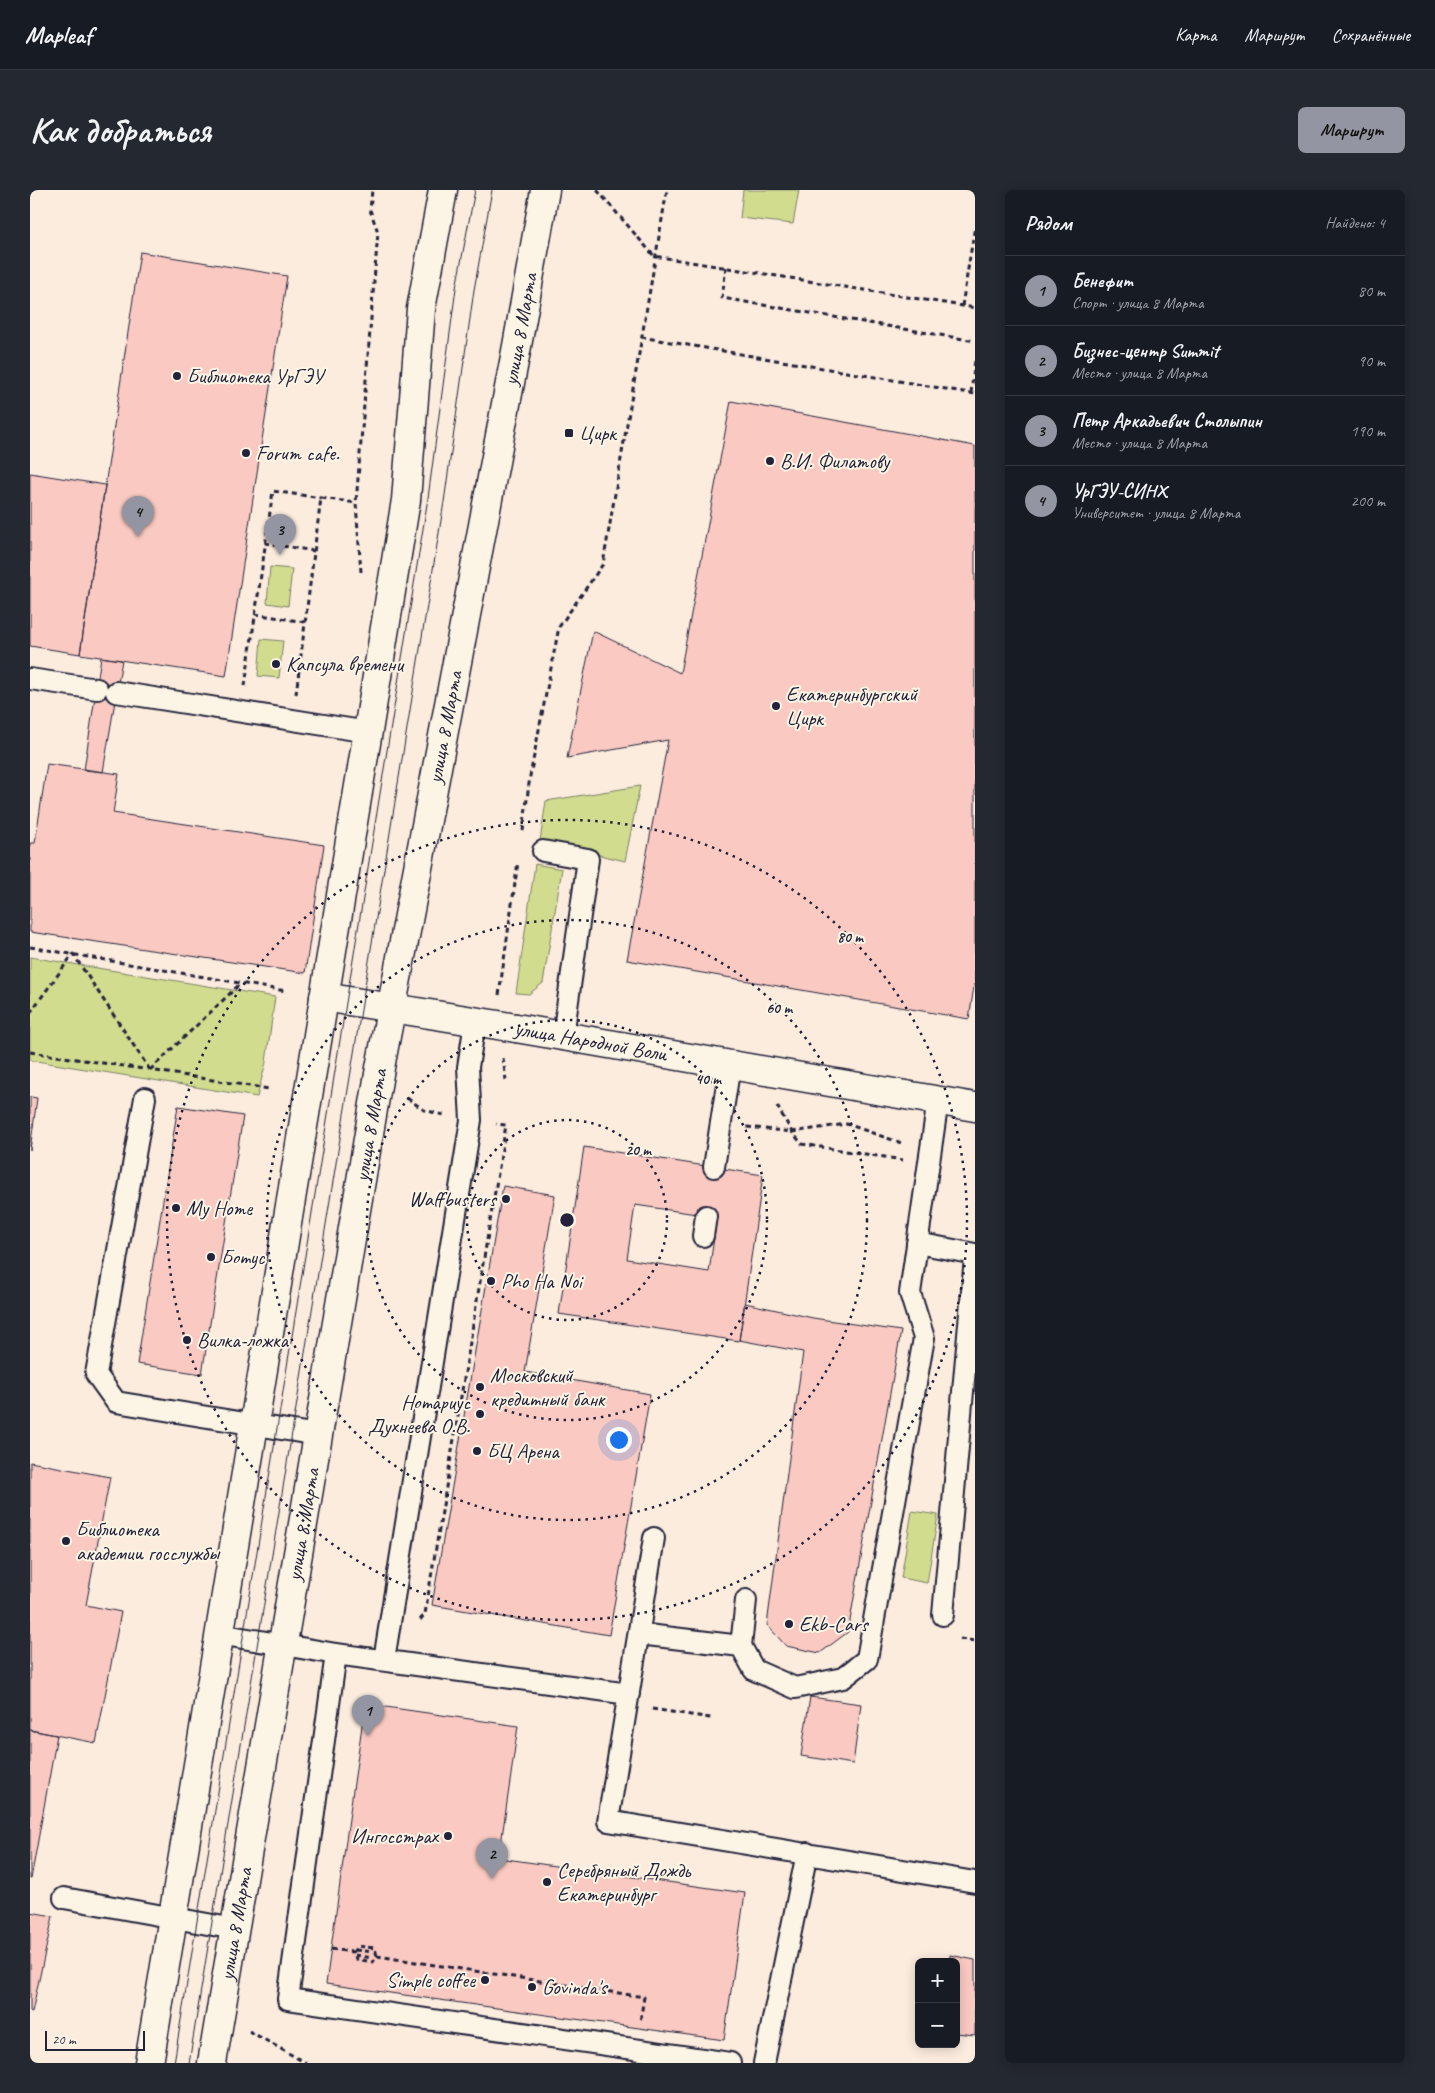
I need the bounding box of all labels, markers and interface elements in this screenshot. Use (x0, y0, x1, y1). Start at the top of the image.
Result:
text: Mapleaf (25, 20, 92, 50)
text: Карта (1175, 24, 1216, 46)
text: Маршрут (1244, 24, 1304, 46)
text: Сохранённые (1332, 24, 1410, 46)
button: Маршрут (1298, 107, 1405, 153)
text: Как добраться (30, 108, 211, 153)
text: Рядом (1025, 210, 1072, 236)
text: Найдено: 4 (1325, 213, 1385, 233)
street label: улица 8 Марта (496, 269, 543, 389)
text: Бенефит (1072, 269, 1133, 293)
text: 1 (1037, 281, 1045, 301)
text: 80 m (1358, 281, 1385, 301)
text: Спорт · улица 8 Марта (1072, 293, 1204, 313)
text: Бизнес-центр Summit (1072, 339, 1219, 363)
text: 2 (1037, 351, 1045, 371)
text: 90 m (1358, 351, 1385, 371)
place label: Библиотека УрГЭУ (187, 363, 326, 389)
text: Место · улица 8 Марта (1072, 363, 1207, 383)
marker: Библиотека УрГЭУ (171, 370, 183, 382)
text: Петр Аркадьевич Столыпин (1072, 409, 1262, 433)
place label: Цирк (579, 420, 618, 446)
text: 3 (1037, 421, 1045, 441)
text: 190 m (1351, 421, 1385, 441)
marker: Цирк (563, 427, 575, 439)
text: Место · улица 8 Марта (1072, 433, 1207, 453)
place label: Forum cafe. (256, 440, 340, 466)
marker: Forum cafe. (240, 447, 252, 459)
place label: В.И. Филатову (780, 448, 891, 474)
marker: В.И. Филатову (764, 455, 776, 467)
text: УрГЭУ-СИНХ (1072, 479, 1167, 503)
text: 4 (1037, 491, 1045, 511)
text: 200 m (1351, 491, 1385, 511)
pin: 4 (122, 496, 154, 537)
text: Университет · улица 8 Марта (1072, 503, 1240, 523)
pin: 3 (264, 514, 296, 555)
place label: Капсула времени (286, 651, 405, 677)
marker: Капсула времени (270, 658, 282, 670)
street label: улица 8 Марта (421, 667, 468, 787)
place label: Екатеринбургский Цирк (786, 681, 919, 731)
marker: Екатеринбургский Цирк (770, 700, 782, 712)
text: 80 m (837, 928, 864, 947)
text: 60 m (766, 999, 793, 1018)
street label: улица Народной Воли (511, 1015, 671, 1067)
street label: улица 8 Марта (348, 1066, 393, 1185)
text: 40 m (695, 1070, 722, 1089)
text: 20 m (625, 1141, 652, 1160)
place label: Waffbusters (409, 1186, 498, 1212)
marker: Waffbusters (500, 1193, 512, 1205)
place label: My Home (186, 1195, 253, 1221)
marker: My Home (170, 1202, 182, 1214)
centre of rings (558, 1211, 576, 1229)
place label: Ботус (221, 1244, 266, 1270)
marker: Ботус (205, 1251, 217, 1263)
place label: Pho Ha Noi (501, 1268, 585, 1294)
marker: Pho Ha Noi (485, 1275, 497, 1287)
place label: Вилка-ложка (197, 1327, 290, 1353)
marker: Вилка-ложка (181, 1334, 193, 1346)
place label: Московский кредитный банк (490, 1362, 606, 1412)
marker: Московский кредитный банк (474, 1381, 486, 1393)
place label: Нотариус Духнеева О.В. (368, 1389, 471, 1439)
marker: Нотариус Духнеева О.В. (474, 1408, 486, 1420)
your location (606, 1427, 632, 1453)
place label: БЦ Арена (487, 1438, 560, 1464)
marker: БЦ Арена (471, 1445, 483, 1457)
street label: улица 8 Марта (280, 1465, 325, 1585)
place label: Библиотека академии госслужбы (76, 1516, 221, 1566)
marker: Библиотека академии госслужбы (60, 1535, 72, 1547)
place label: Ekb-Cars (799, 1611, 869, 1637)
marker: Ekb-Cars (783, 1618, 795, 1630)
pin: 1 (352, 1695, 384, 1736)
place label: Ингосстрах (351, 1823, 440, 1849)
marker: Ингосстрах (442, 1830, 454, 1842)
pin: 2 (476, 1838, 508, 1879)
place label: Серебряный Дождь Екатеринбург (557, 1857, 692, 1907)
street label: улица 8 Марта (213, 1864, 258, 1984)
marker: Серебряный Дождь Екатеринбург (541, 1876, 553, 1888)
map controls (915, 1958, 960, 2048)
button: + (915, 1958, 960, 2003)
place label: Simple coffee (386, 1967, 476, 1993)
marker: Simple coffee (479, 1974, 491, 1986)
place label: Govinda's (542, 1974, 608, 2000)
marker: Govinda's (526, 1981, 538, 1993)
button: − (915, 2003, 960, 2048)
scale bar (45, 2028, 145, 2051)
text: 20 m (52, 2031, 76, 2048)

